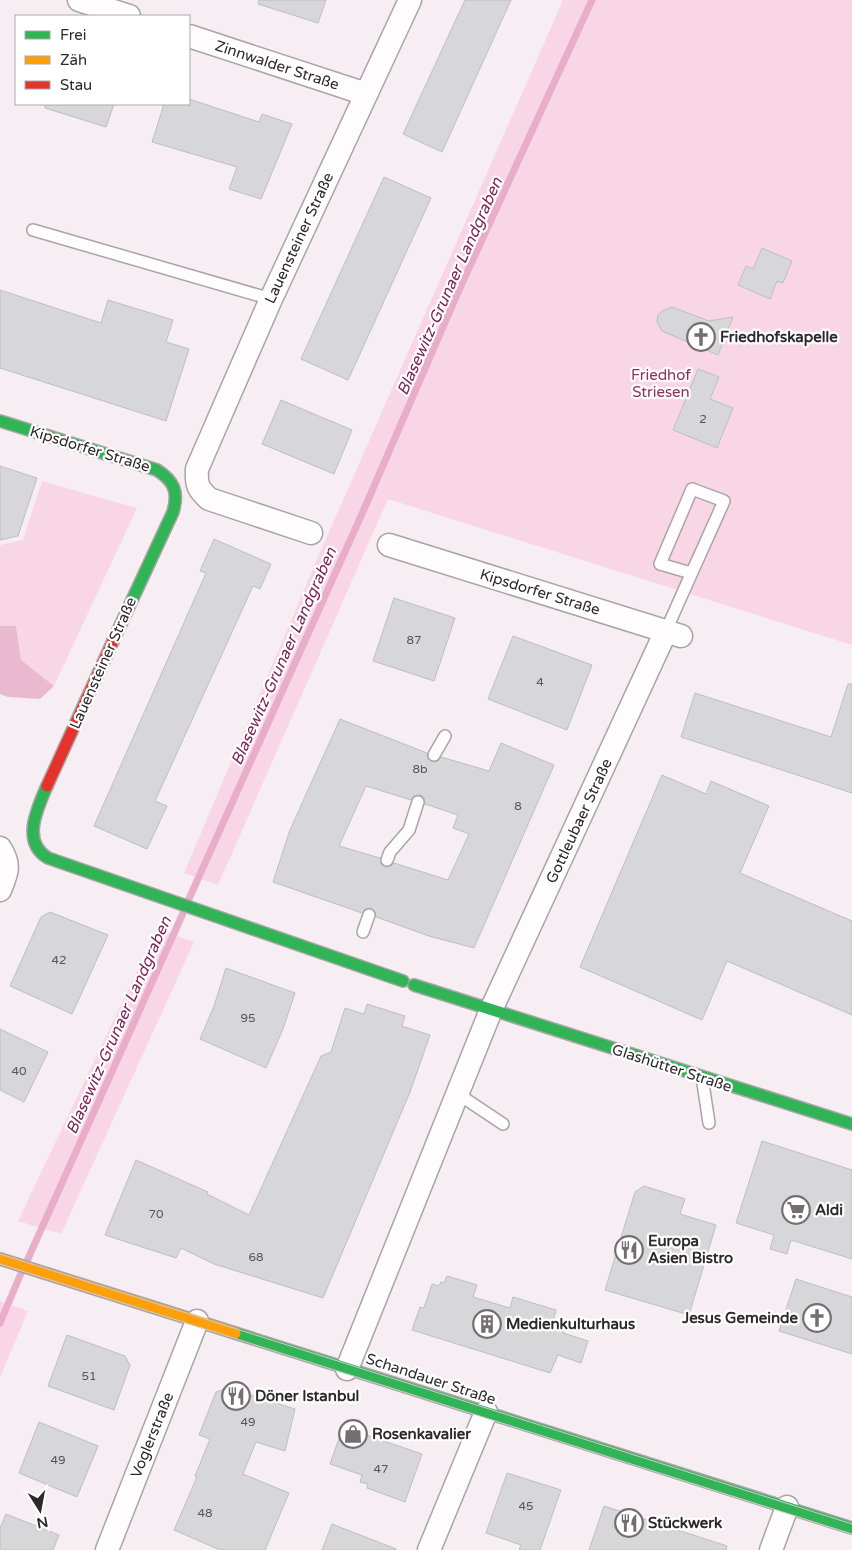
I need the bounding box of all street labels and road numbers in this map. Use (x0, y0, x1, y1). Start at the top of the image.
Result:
street label: Zinnwalder Straße (213, 36, 341, 94)
street label: Lauensteiner Straße (261, 170, 337, 306)
street label: Kipsdorfer Straße (28, 422, 152, 476)
street label: Kipsdorfer Straße (478, 565, 602, 619)
street label: Lauensteiner Straße (66, 594, 140, 732)
street label: Gottleubaer Straße (542, 756, 616, 886)
street label: Glashütter Straße (610, 1040, 734, 1096)
street label: Schandauer Straße (364, 1350, 498, 1408)
street label: Voglerstraße (127, 1390, 177, 1480)

